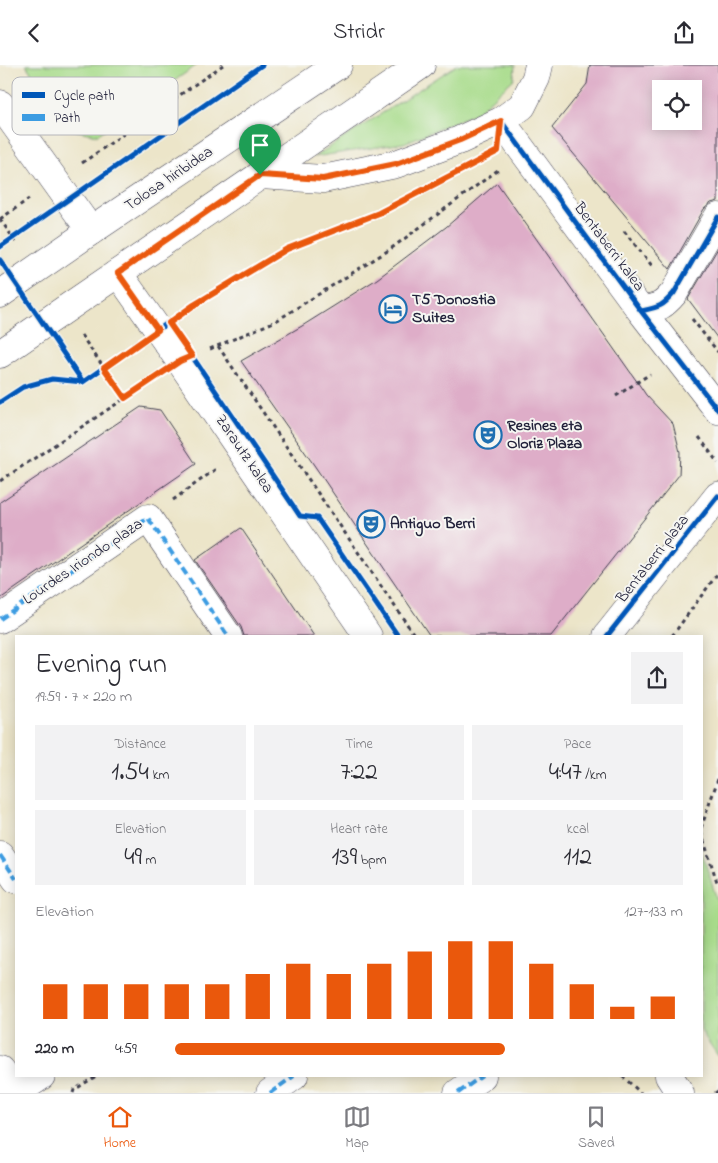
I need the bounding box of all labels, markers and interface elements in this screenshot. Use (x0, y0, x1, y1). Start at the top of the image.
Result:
text: Stridr (333, 17, 385, 49)
icon: back (20, 19, 48, 47)
icon: share (670, 19, 698, 47)
legend (12, 77, 178, 135)
map controls (652, 80, 702, 130)
button: locate (652, 80, 702, 130)
text: Cycle path (54, 86, 115, 108)
text: Path (54, 108, 80, 129)
pin (239, 124, 281, 175)
icon: arrive (246, 131, 274, 159)
street label: Tolosa hiribidea (120, 140, 218, 218)
street label: Bentaberri kalea (567, 196, 651, 297)
place label: T5 Donostia Suites (412, 288, 496, 330)
hotel icon: T5 Donostia Suites (378, 294, 408, 324)
street label: Zarautz kalea (209, 410, 279, 498)
place label: Resines eta Oloriz Plaza (506, 414, 583, 456)
theatre icon: Resines eta Oloriz Plaza (473, 420, 503, 450)
theatre icon: Antiguo Berri (356, 509, 386, 539)
street label: Bentaberri plaza (610, 509, 695, 609)
place label: Antiguo Berri (390, 512, 475, 537)
street label: Lourdes Iriondo plaza (18, 513, 148, 611)
text: Evening run (35, 645, 167, 686)
button: share (631, 652, 683, 704)
text: 19:59 · 7 × 220 m (35, 685, 132, 709)
text: Distance (115, 734, 166, 755)
text: Time (345, 734, 373, 755)
text: Pace (564, 734, 591, 755)
text: 1.54 (111, 755, 149, 791)
text: 7:22 (340, 755, 378, 791)
text: 4:47 (549, 755, 582, 791)
text: km (149, 765, 169, 786)
text: /km (582, 765, 607, 786)
text: Elevation (115, 819, 166, 840)
text: Heart rate (330, 819, 388, 840)
text: kcal (567, 819, 589, 840)
text: 49 (124, 840, 142, 876)
text: 139 (331, 840, 357, 876)
text: 112 (564, 840, 592, 876)
text: m (142, 850, 156, 871)
text: bpm (357, 850, 387, 871)
text: Elevation (35, 900, 94, 924)
text: 127–133 m (624, 900, 683, 924)
text: 220 m (35, 1037, 74, 1061)
text: 4:59 (115, 1037, 137, 1061)
tab: Home (103, 1103, 136, 1154)
tab: Map (343, 1103, 371, 1154)
tab: Saved (578, 1103, 615, 1154)

